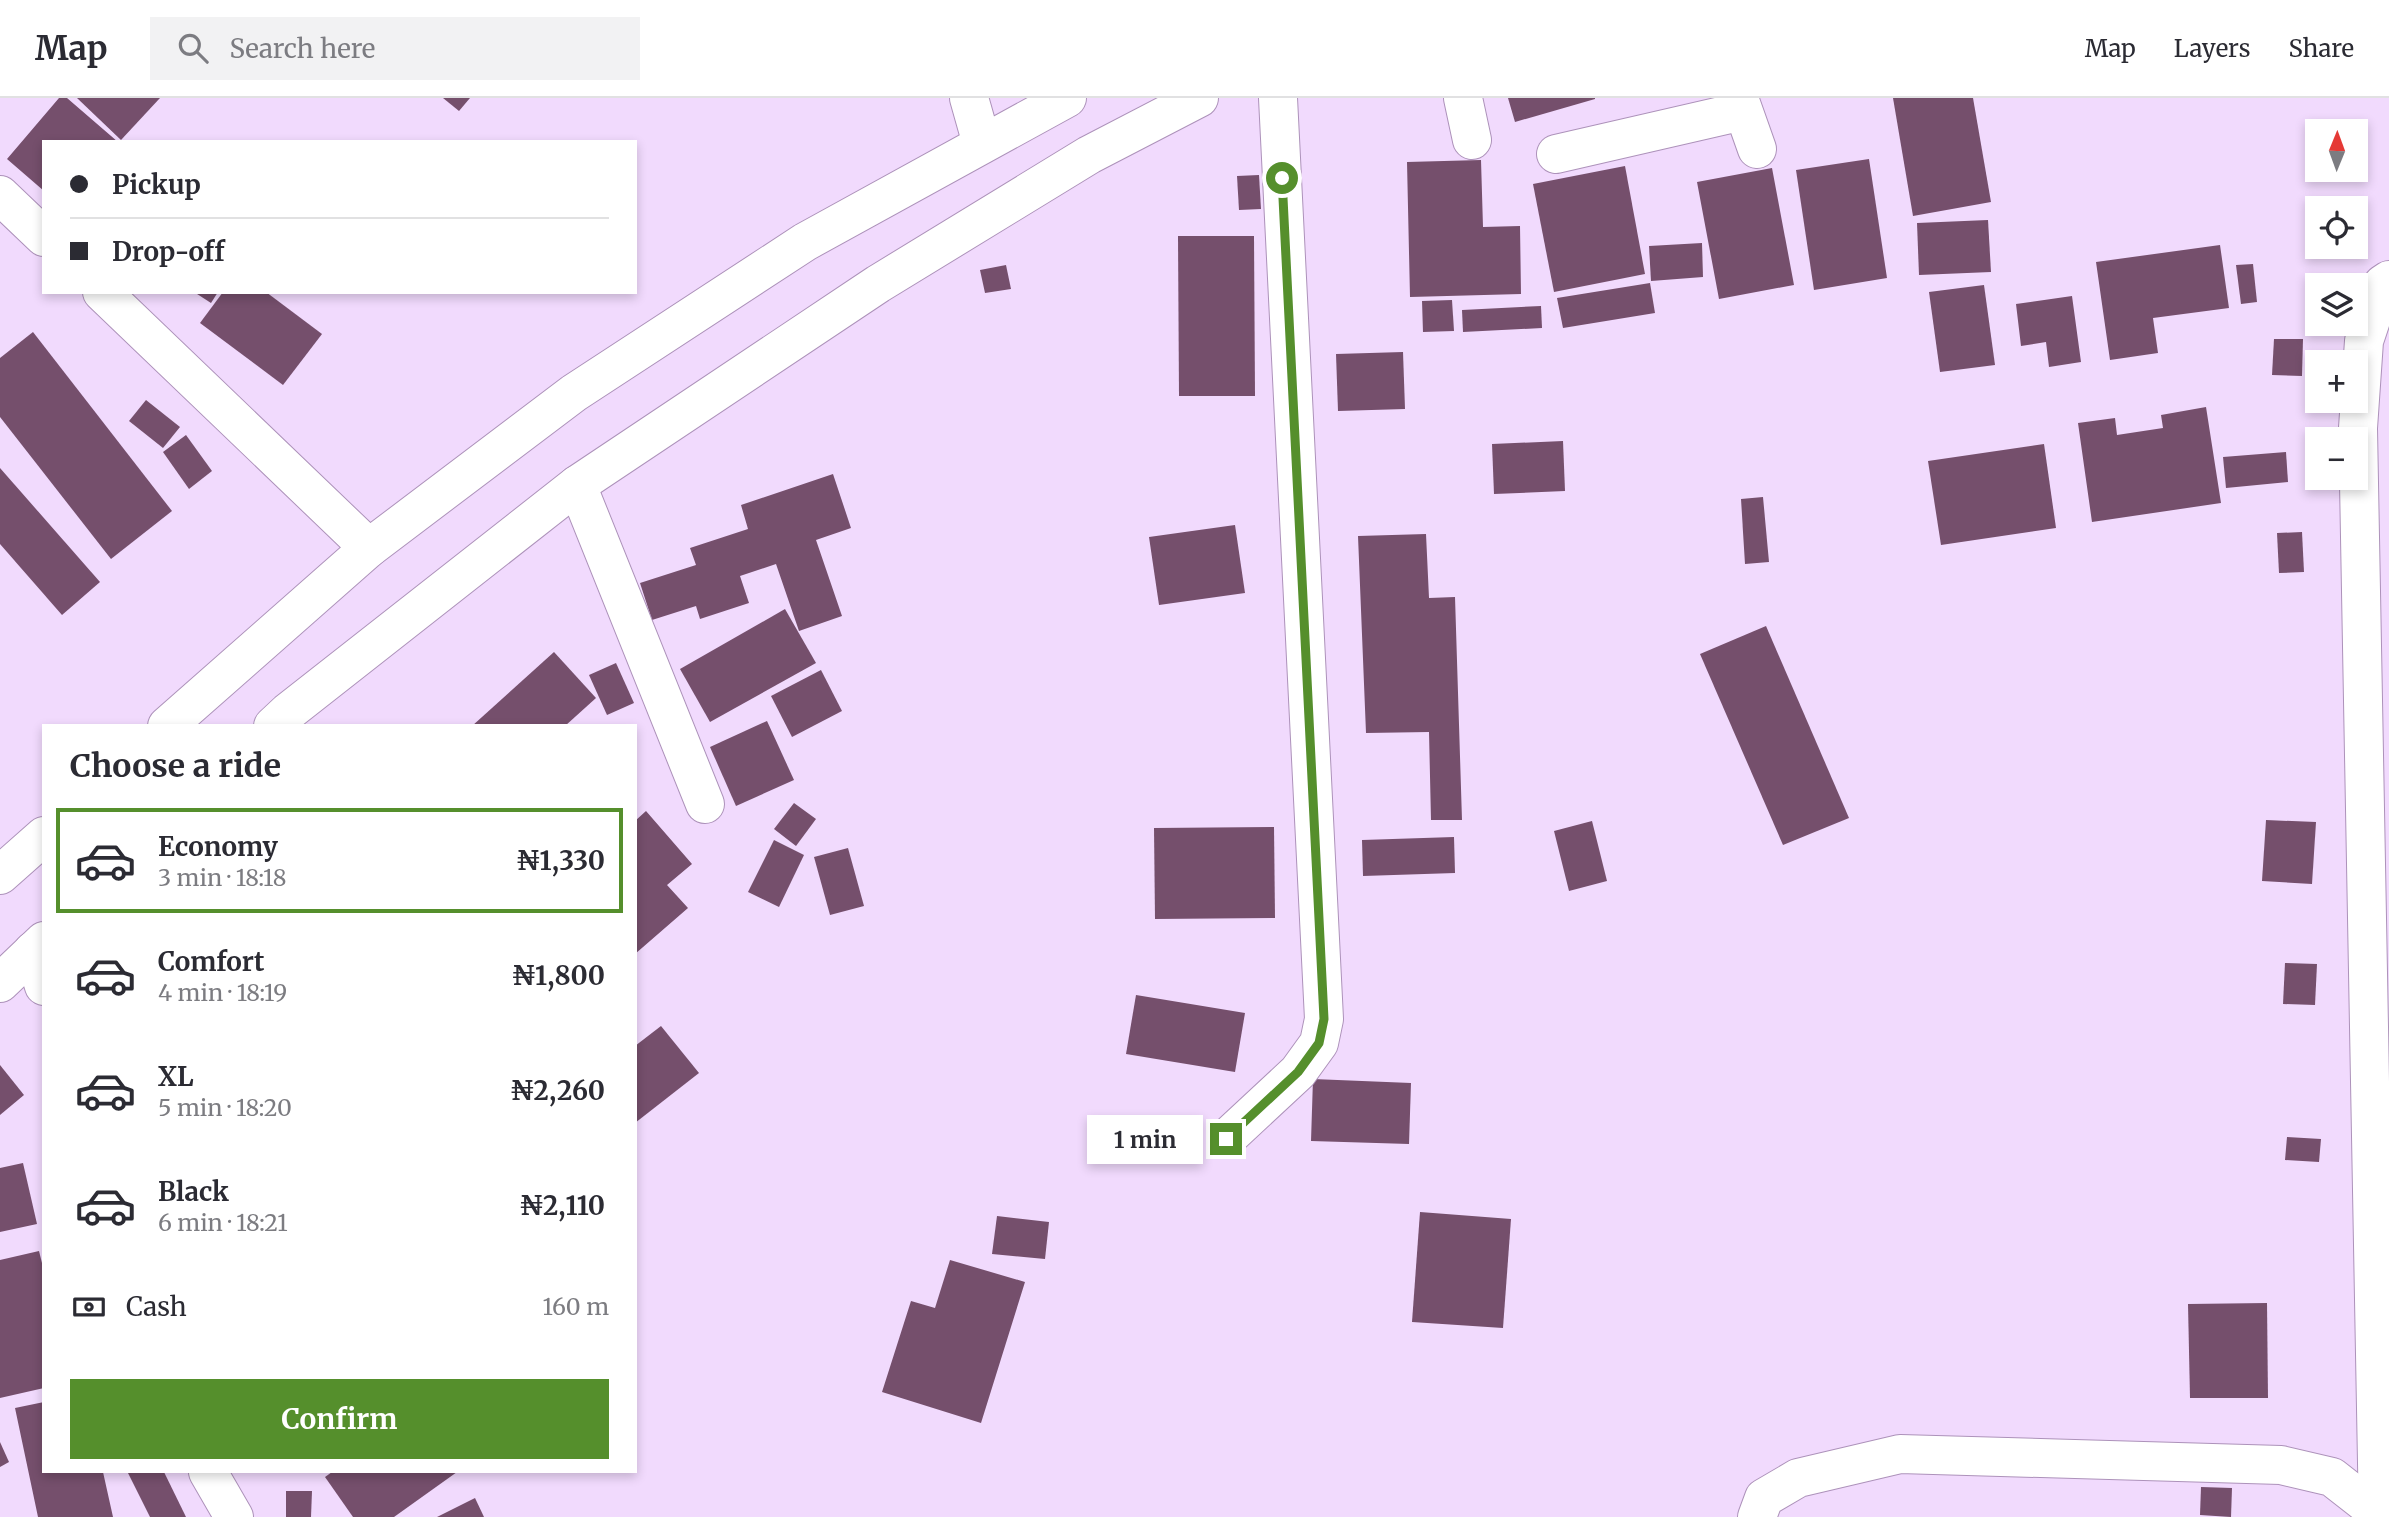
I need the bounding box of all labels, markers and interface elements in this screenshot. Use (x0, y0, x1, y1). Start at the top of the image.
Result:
search box (150, 17, 640, 80)
text: Map (35, 28, 108, 69)
icon: search (174, 29, 212, 67)
text: Search here (230, 32, 375, 65)
text: Map (2085, 33, 2136, 64)
text: Layers (2174, 33, 2250, 64)
text: Share (2288, 33, 2354, 64)
north arrow (2305, 119, 2368, 182)
map controls (2305, 119, 2368, 490)
route start (1266, 162, 1298, 194)
text: Pickup (112, 168, 201, 201)
button: locate (2305, 196, 2368, 259)
text: Drop-off (112, 235, 225, 268)
button: layers (2305, 273, 2368, 336)
button: + (2305, 350, 2368, 413)
button: − (2305, 427, 2368, 490)
text: Choose a ride (70, 746, 281, 786)
icon: car (74, 829, 137, 892)
text: Economy (158, 830, 278, 863)
text: ₦1,330 (516, 844, 605, 877)
text: 3 min · 18:18 (158, 863, 286, 892)
icon: car (74, 944, 137, 1007)
text: Comfort (158, 945, 264, 978)
text: ₦1,800 (511, 959, 605, 992)
text: 4 min · 18:19 (158, 978, 287, 1007)
icon: car (74, 1059, 137, 1122)
text: XL (158, 1060, 194, 1093)
text: ₦2,260 (510, 1074, 605, 1107)
text: 5 min · 18:20 (158, 1093, 292, 1122)
callout: 1 min (1086, 1114, 1202, 1164)
route end (1210, 1123, 1242, 1155)
text: 1 min (1114, 1125, 1176, 1154)
icon: car (74, 1174, 137, 1237)
text: Black (158, 1175, 229, 1208)
text: ₦2,110 (519, 1189, 605, 1222)
text: 6 min · 18:21 (158, 1208, 288, 1237)
icon: cash (70, 1288, 108, 1326)
text: Cash (126, 1290, 187, 1323)
text: 160 m (543, 1292, 609, 1321)
button: Confirm (70, 1379, 609, 1459)

